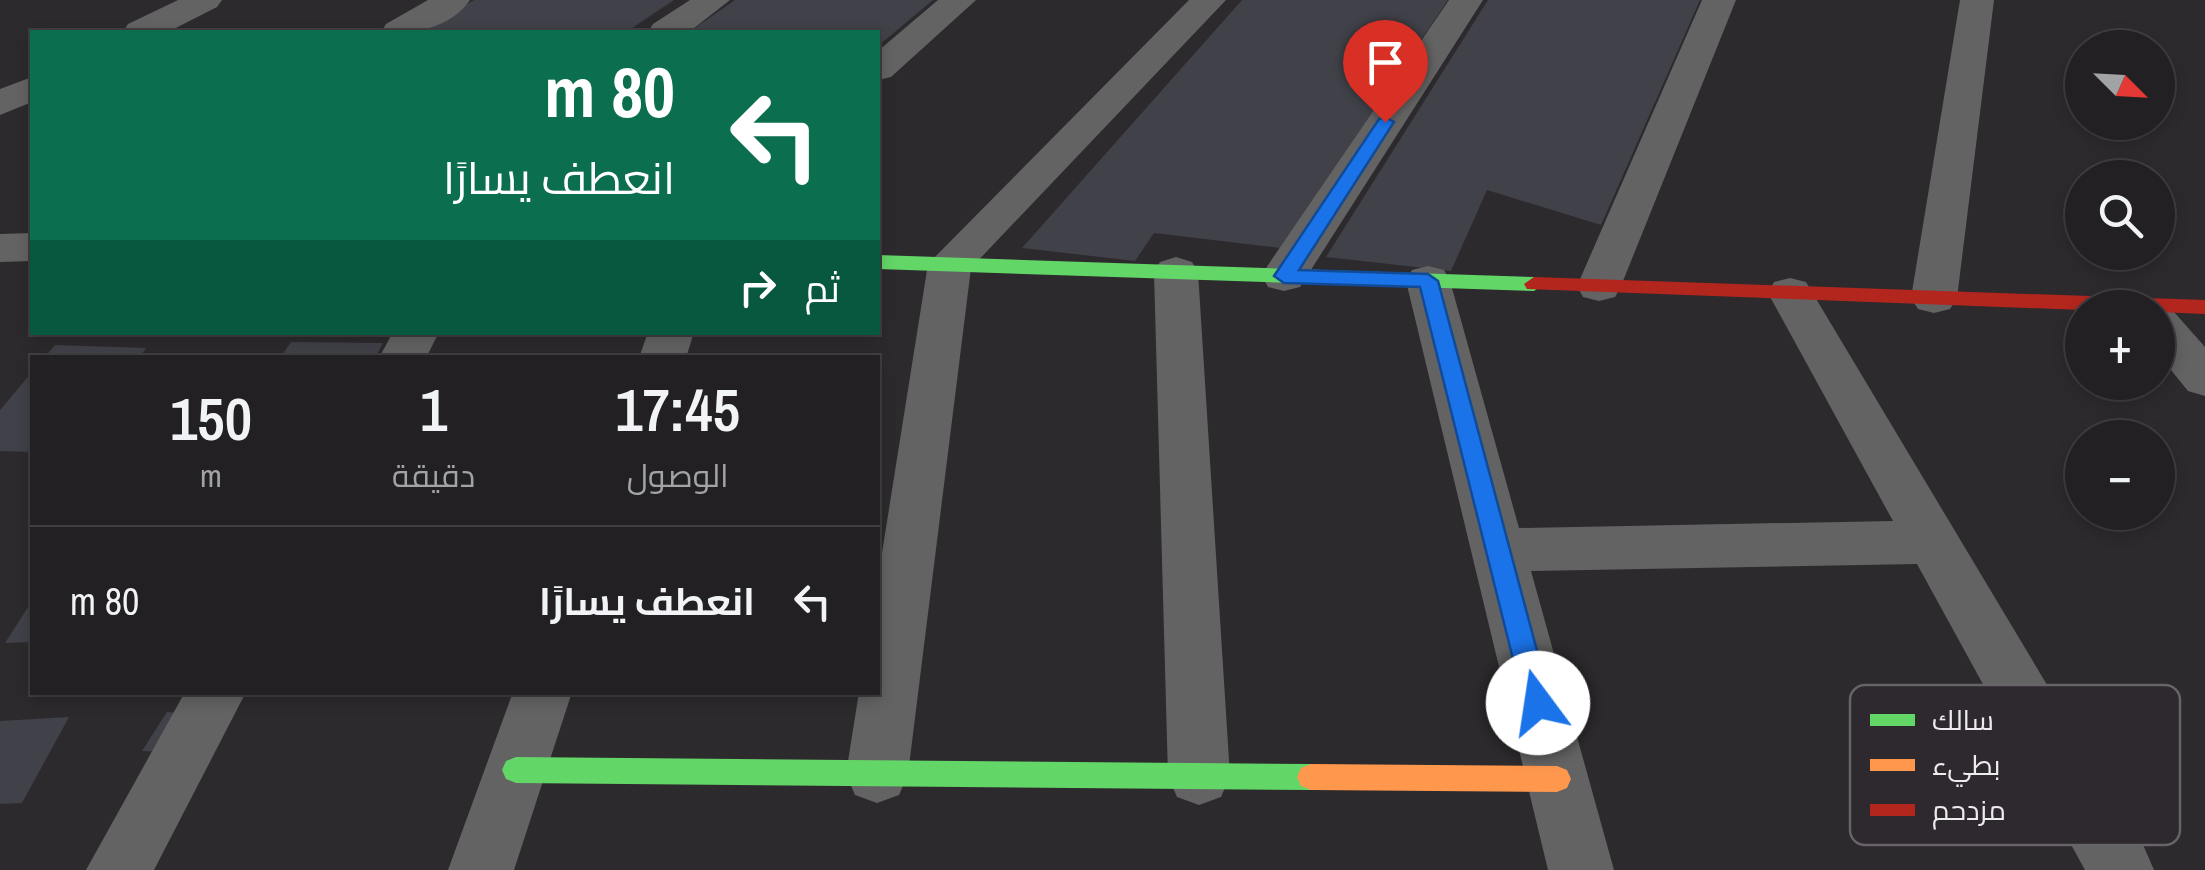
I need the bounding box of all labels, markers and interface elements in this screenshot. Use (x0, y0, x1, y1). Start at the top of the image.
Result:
pin (1343, 20, 1428, 123)
north arrow (2065, 30, 2175, 140)
map controls (2065, 30, 2175, 530)
icon: arrive (1358, 35, 1413, 90)
text: 80 m (544, 45, 675, 139)
icon: left (710, 70, 840, 200)
text: انعطف يسارًا (443, 147, 675, 208)
button: search (2065, 160, 2175, 270)
icon: right (730, 260, 785, 315)
text: ثم (805, 263, 840, 314)
button: + (2065, 290, 2175, 400)
text: 1 (420, 369, 447, 450)
text: 17:45 (615, 369, 740, 450)
text: 150 (170, 378, 252, 459)
button: − (2065, 420, 2175, 530)
text: m (200, 454, 222, 497)
text: دقيقة (392, 454, 475, 497)
text: الوصول (627, 454, 729, 497)
icon: left (785, 574, 840, 629)
text: 80 m (70, 576, 139, 627)
text: انعطف يسارًا (539, 576, 755, 627)
position arrow (1486, 651, 1590, 755)
legend (1850, 685, 2180, 845)
text: سالك (1932, 701, 1994, 739)
text: بطيء (1932, 746, 2000, 787)
text: مزدحم (1932, 791, 2006, 830)

